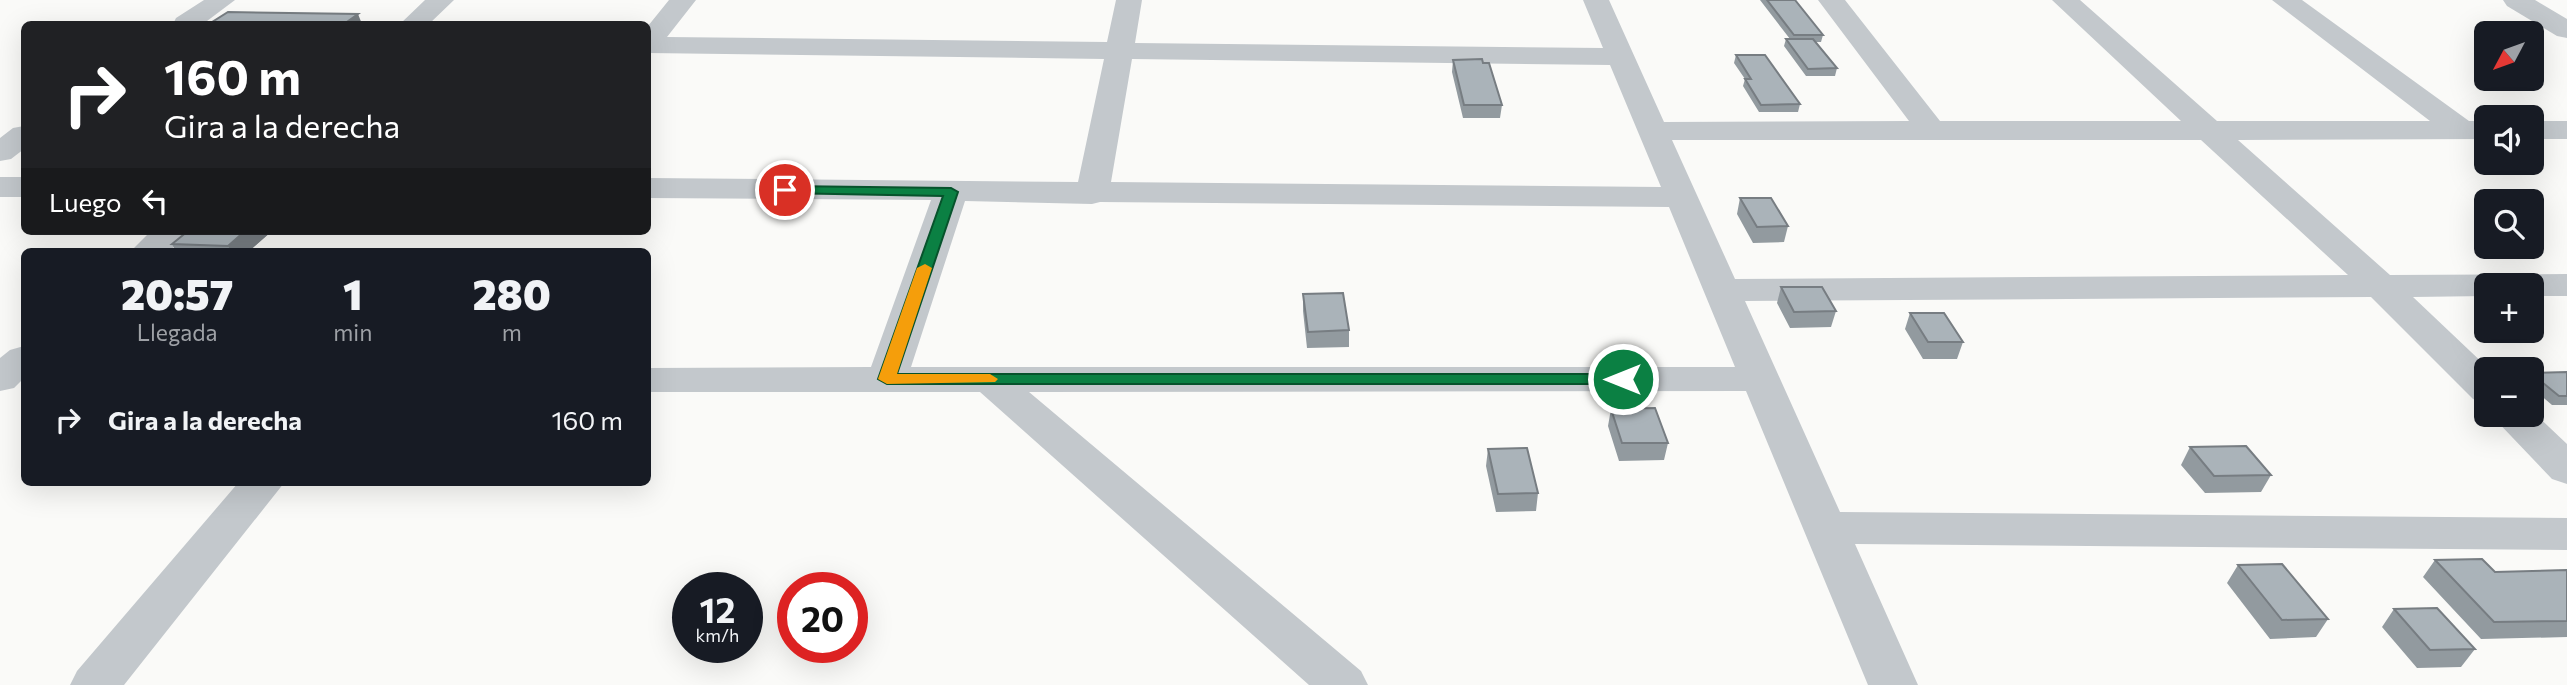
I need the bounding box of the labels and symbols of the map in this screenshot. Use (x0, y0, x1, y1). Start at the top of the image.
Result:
north arrow (2474, 21, 2544, 91)
pin (755, 160, 815, 220)
position arrow (1586, 342, 1660, 416)
speed limit sign: 20 (777, 572, 868, 663)

